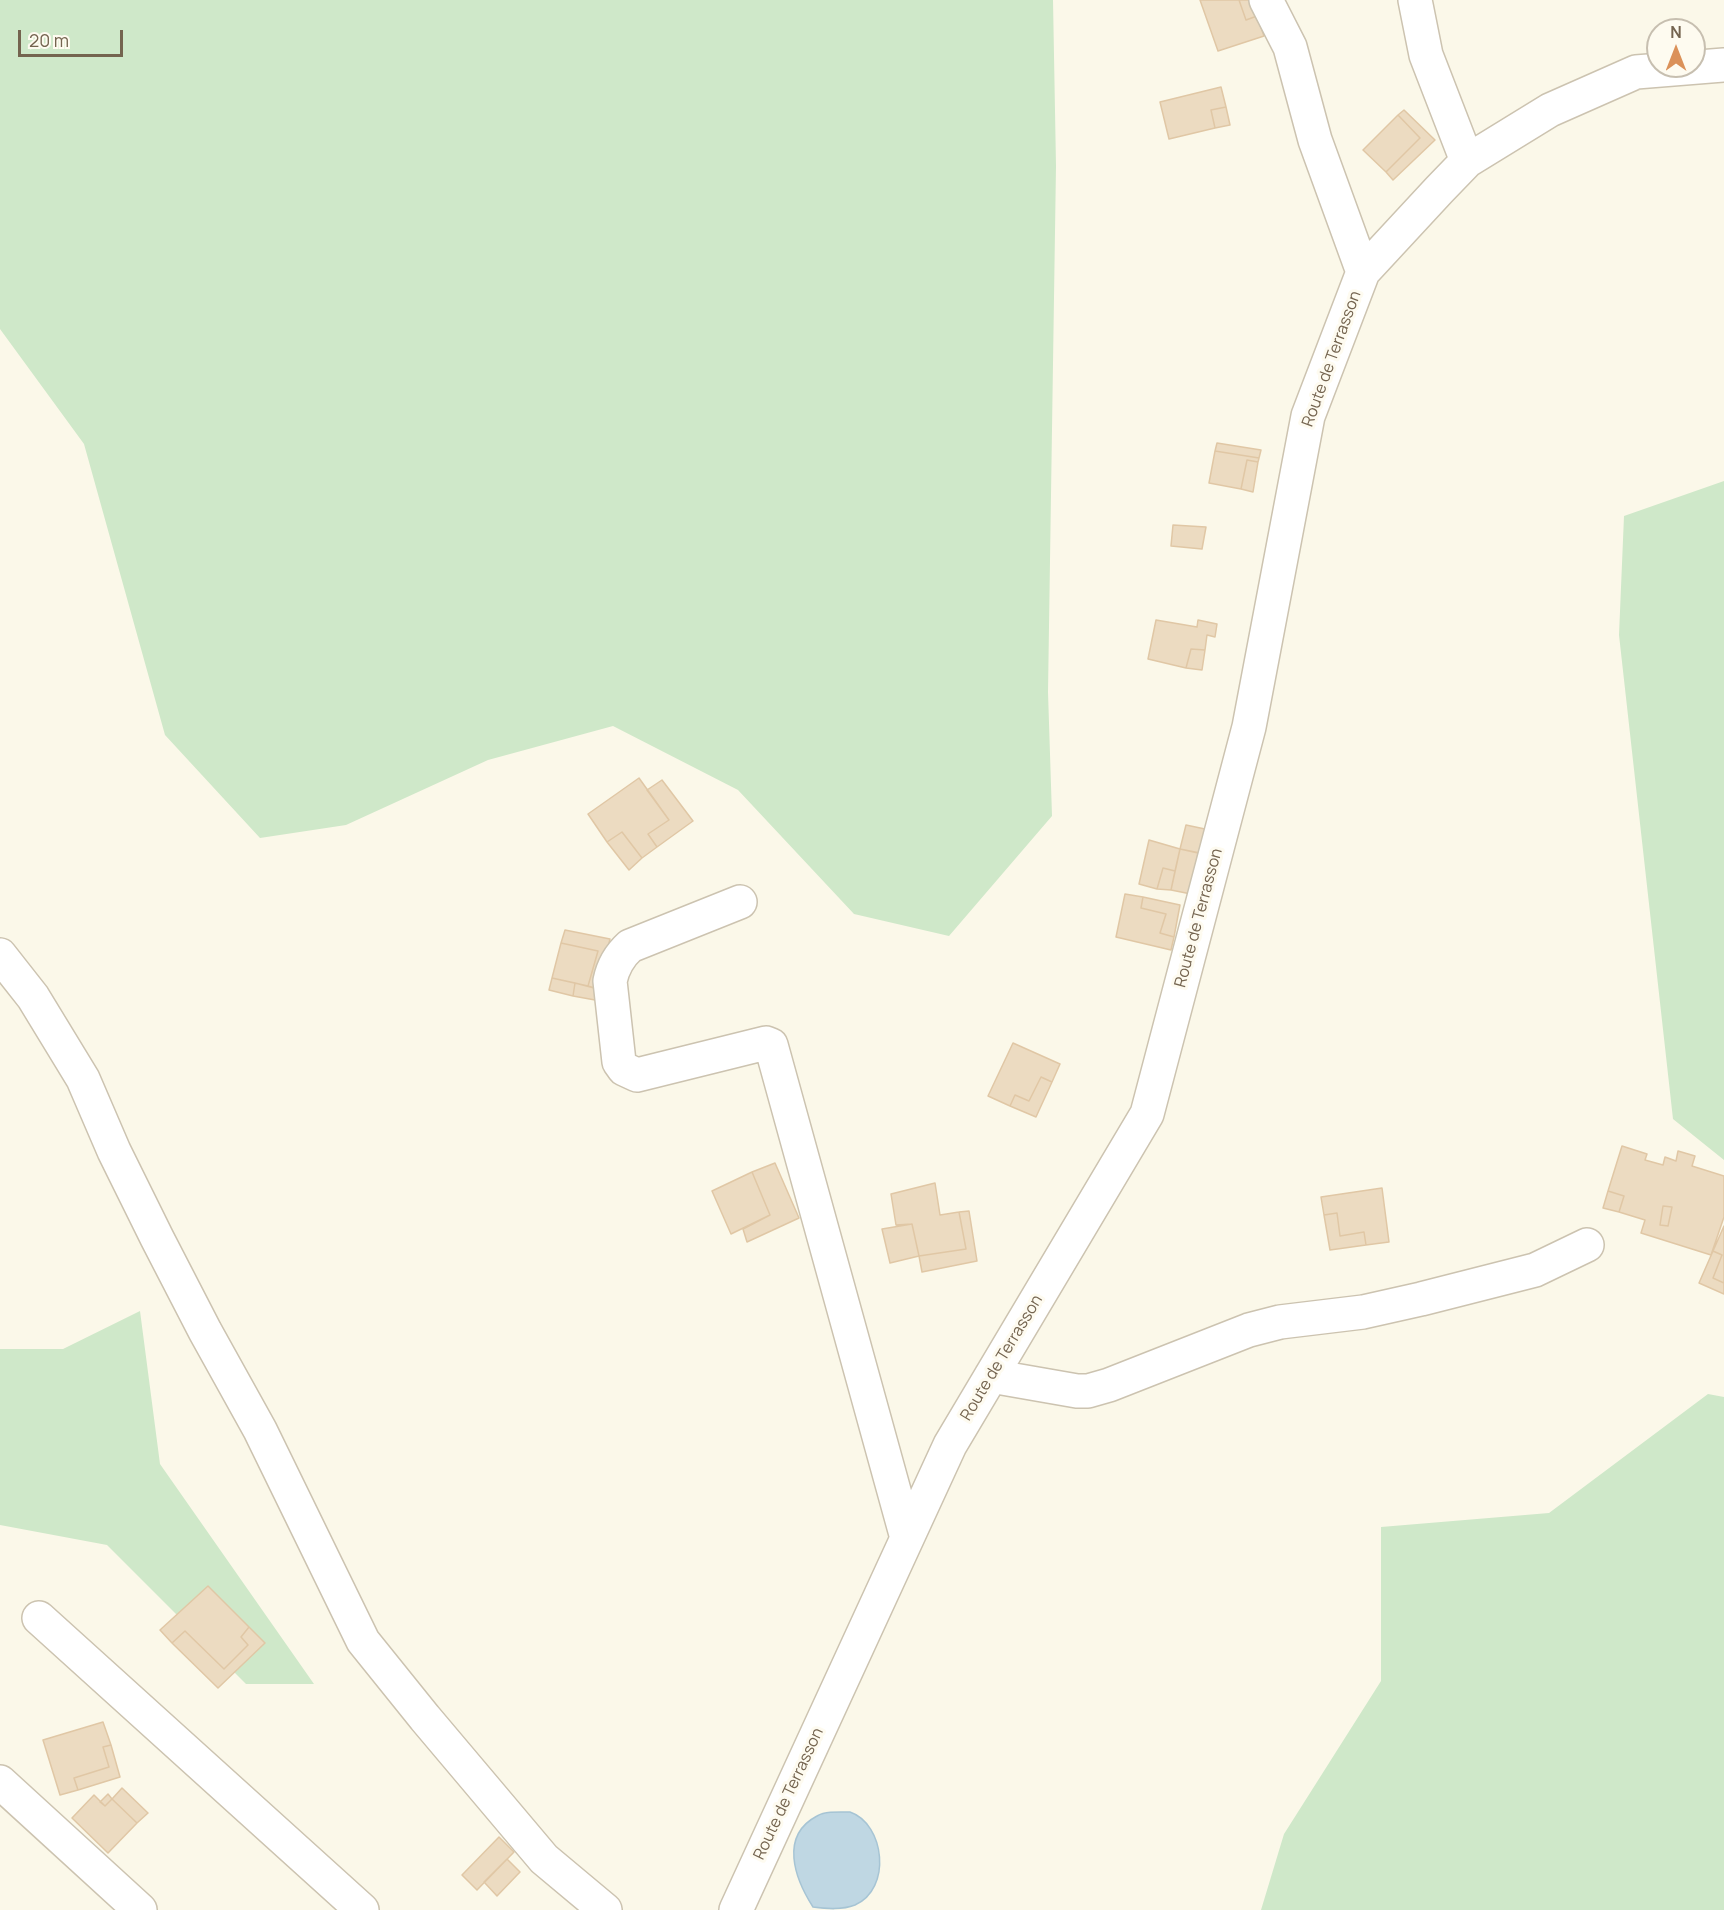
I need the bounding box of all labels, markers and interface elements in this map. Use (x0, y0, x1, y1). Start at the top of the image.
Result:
scale bar (21, 18, 126, 56)
north arrow (1646, 18, 1706, 78)
text: N (1670, 21, 1682, 43)
text: 20 m (29, 28, 69, 52)
street label: Route de Terrasson (1298, 288, 1366, 430)
street label: Route de Terrasson (1171, 846, 1227, 990)
street label: Route de Terrasson (957, 1292, 1047, 1424)
street label: Route de Terrasson (750, 1725, 828, 1863)

